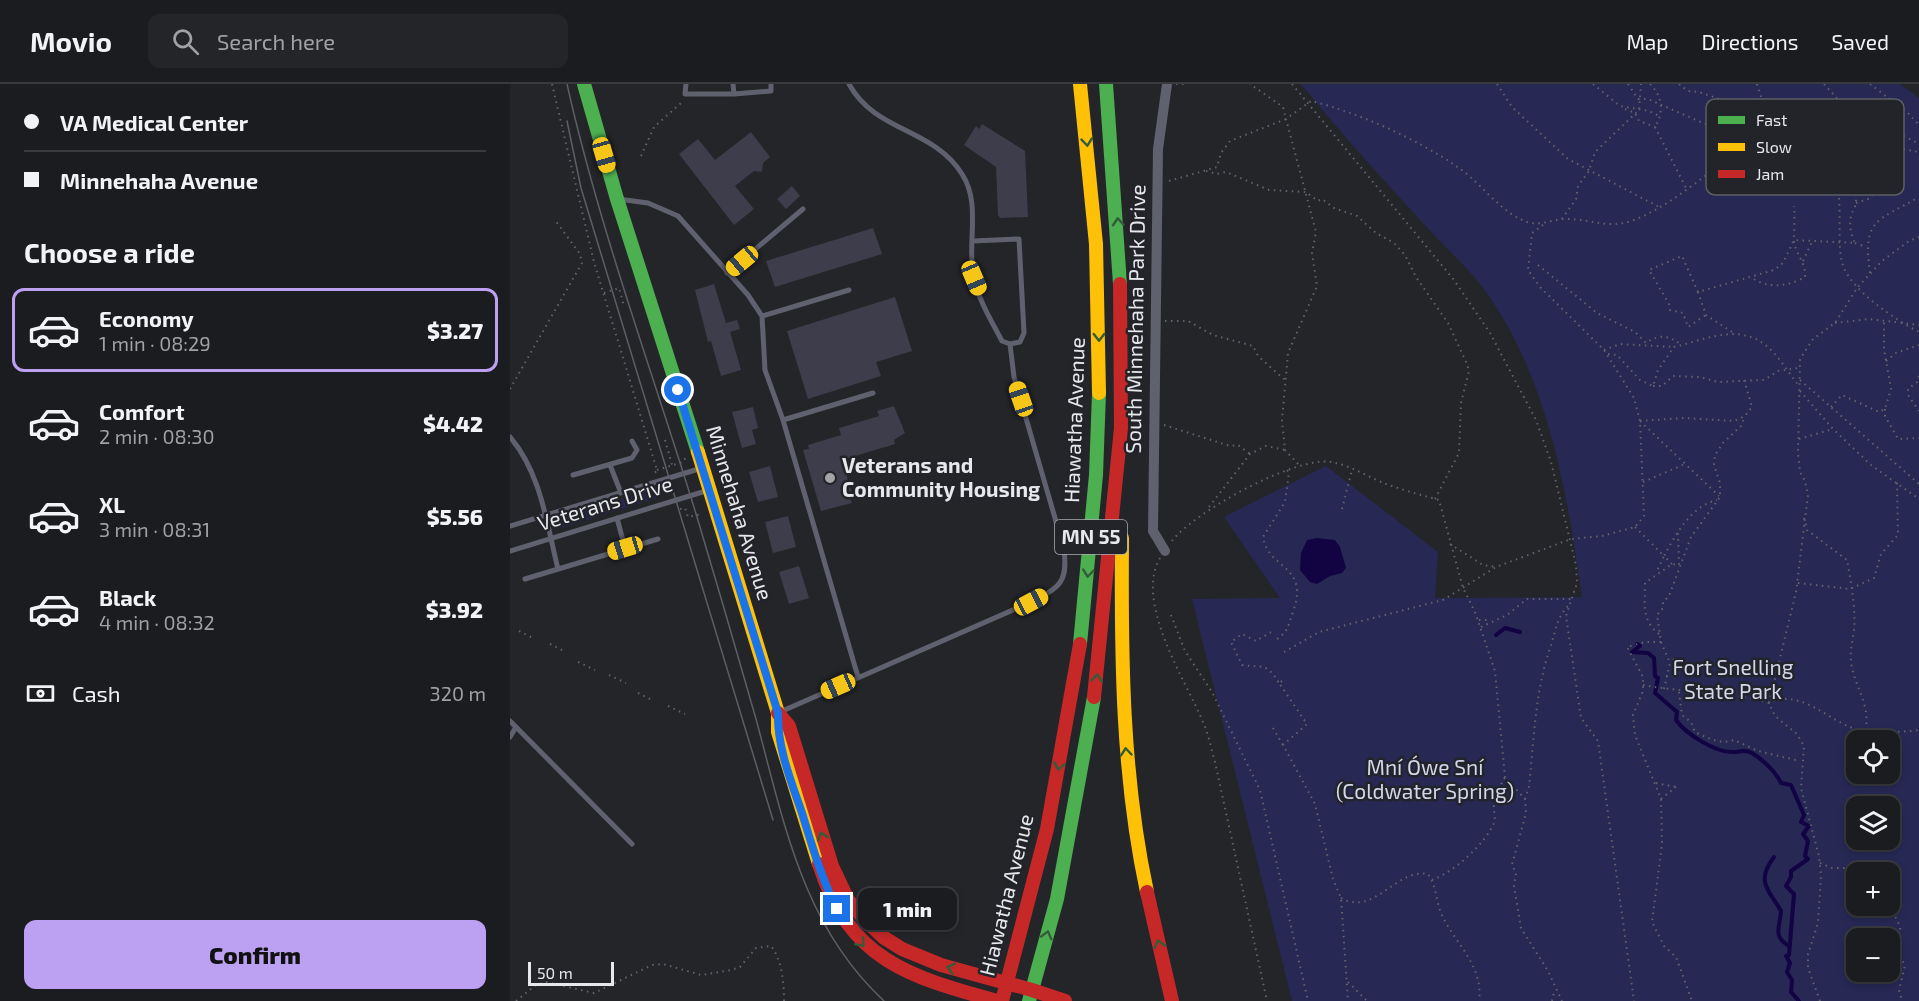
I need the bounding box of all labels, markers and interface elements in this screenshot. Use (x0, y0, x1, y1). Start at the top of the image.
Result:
search box (148, 14, 568, 68)
text: Movio (30, 24, 112, 58)
icon: search (169, 25, 202, 58)
text: Search here (217, 28, 335, 54)
text: Map (1626, 29, 1669, 54)
text: Directions (1702, 29, 1798, 54)
text: Saved (1831, 29, 1889, 54)
legend (1706, 99, 1904, 195)
text: VA Medical Center (60, 109, 248, 135)
text: Fast (1756, 110, 1787, 129)
car (590, 135, 618, 175)
text: Slow (1756, 137, 1792, 156)
one-way arrow (1080, 138, 1093, 147)
text: Jam (1756, 164, 1784, 183)
text: Minnehaha Avenue (60, 167, 258, 193)
street label: South Minnehaha Park Drive (1120, 184, 1149, 454)
one-way arrow (1111, 218, 1124, 227)
text: Choose a ride (24, 236, 195, 268)
car (722, 243, 762, 279)
car (959, 258, 989, 298)
icon: car (27, 303, 81, 357)
text: Economy (99, 305, 194, 331)
text: $3.27 (427, 317, 483, 343)
text: 1 min · 08:29 (99, 331, 211, 355)
one-way arrow (1093, 332, 1105, 341)
street label: Hiawatha Avenue (1058, 337, 1089, 503)
route start (664, 376, 691, 403)
car (1007, 379, 1035, 419)
icon: car (27, 396, 81, 450)
text: Comfort (99, 398, 184, 424)
text: $4.42 (423, 410, 483, 436)
street label: Minnehaha Avenue (702, 422, 779, 603)
text: 2 min · 08:30 (99, 424, 215, 448)
place label: Veterans and Community Housing (842, 452, 1040, 502)
street label: Veterans Drive (534, 470, 675, 535)
marker: Veterans and Community Housing (823, 471, 837, 485)
icon: car (27, 489, 81, 543)
text: XL (99, 491, 125, 517)
text: $5.56 (427, 503, 483, 529)
text: 3 min · 08:31 (99, 517, 210, 541)
road number: MN 55 (1055, 520, 1127, 554)
car (605, 534, 645, 562)
one-way arrow (1082, 569, 1095, 578)
icon: car (27, 582, 81, 636)
text: Black (99, 584, 156, 610)
car (1011, 586, 1051, 618)
text: $3.92 (426, 596, 483, 622)
text: 4 min · 08:32 (99, 610, 215, 634)
park label: Fort Snelling State Park (1673, 654, 1794, 703)
car (818, 670, 858, 702)
one-way arrow (1090, 673, 1103, 682)
icon: cash (24, 677, 57, 710)
text: Cash (72, 680, 121, 706)
text: 320 m (430, 681, 486, 705)
map controls (1846, 730, 1900, 982)
button: locate (1846, 730, 1900, 784)
one-way arrow (1120, 747, 1133, 757)
park label: Mní Ówe Sní (Coldwater Spring) (1336, 754, 1514, 803)
one-way arrow (1053, 761, 1066, 771)
button: layers (1846, 796, 1900, 850)
street label: Hiawatha Avenue (973, 811, 1038, 978)
one-way arrow (817, 831, 830, 842)
button: + (1846, 862, 1900, 916)
callout: 1 min (858, 888, 957, 930)
route end (823, 895, 850, 922)
text: 1 min (883, 897, 932, 921)
button: Confirm (24, 920, 486, 989)
button: − (1846, 928, 1900, 982)
one-way arrow (1040, 930, 1052, 941)
one-way arrow (854, 936, 865, 947)
one-way arrow (1153, 939, 1166, 949)
scale bar (528, 959, 614, 986)
one-way arrow (946, 962, 956, 975)
text: 50 m (537, 963, 573, 982)

